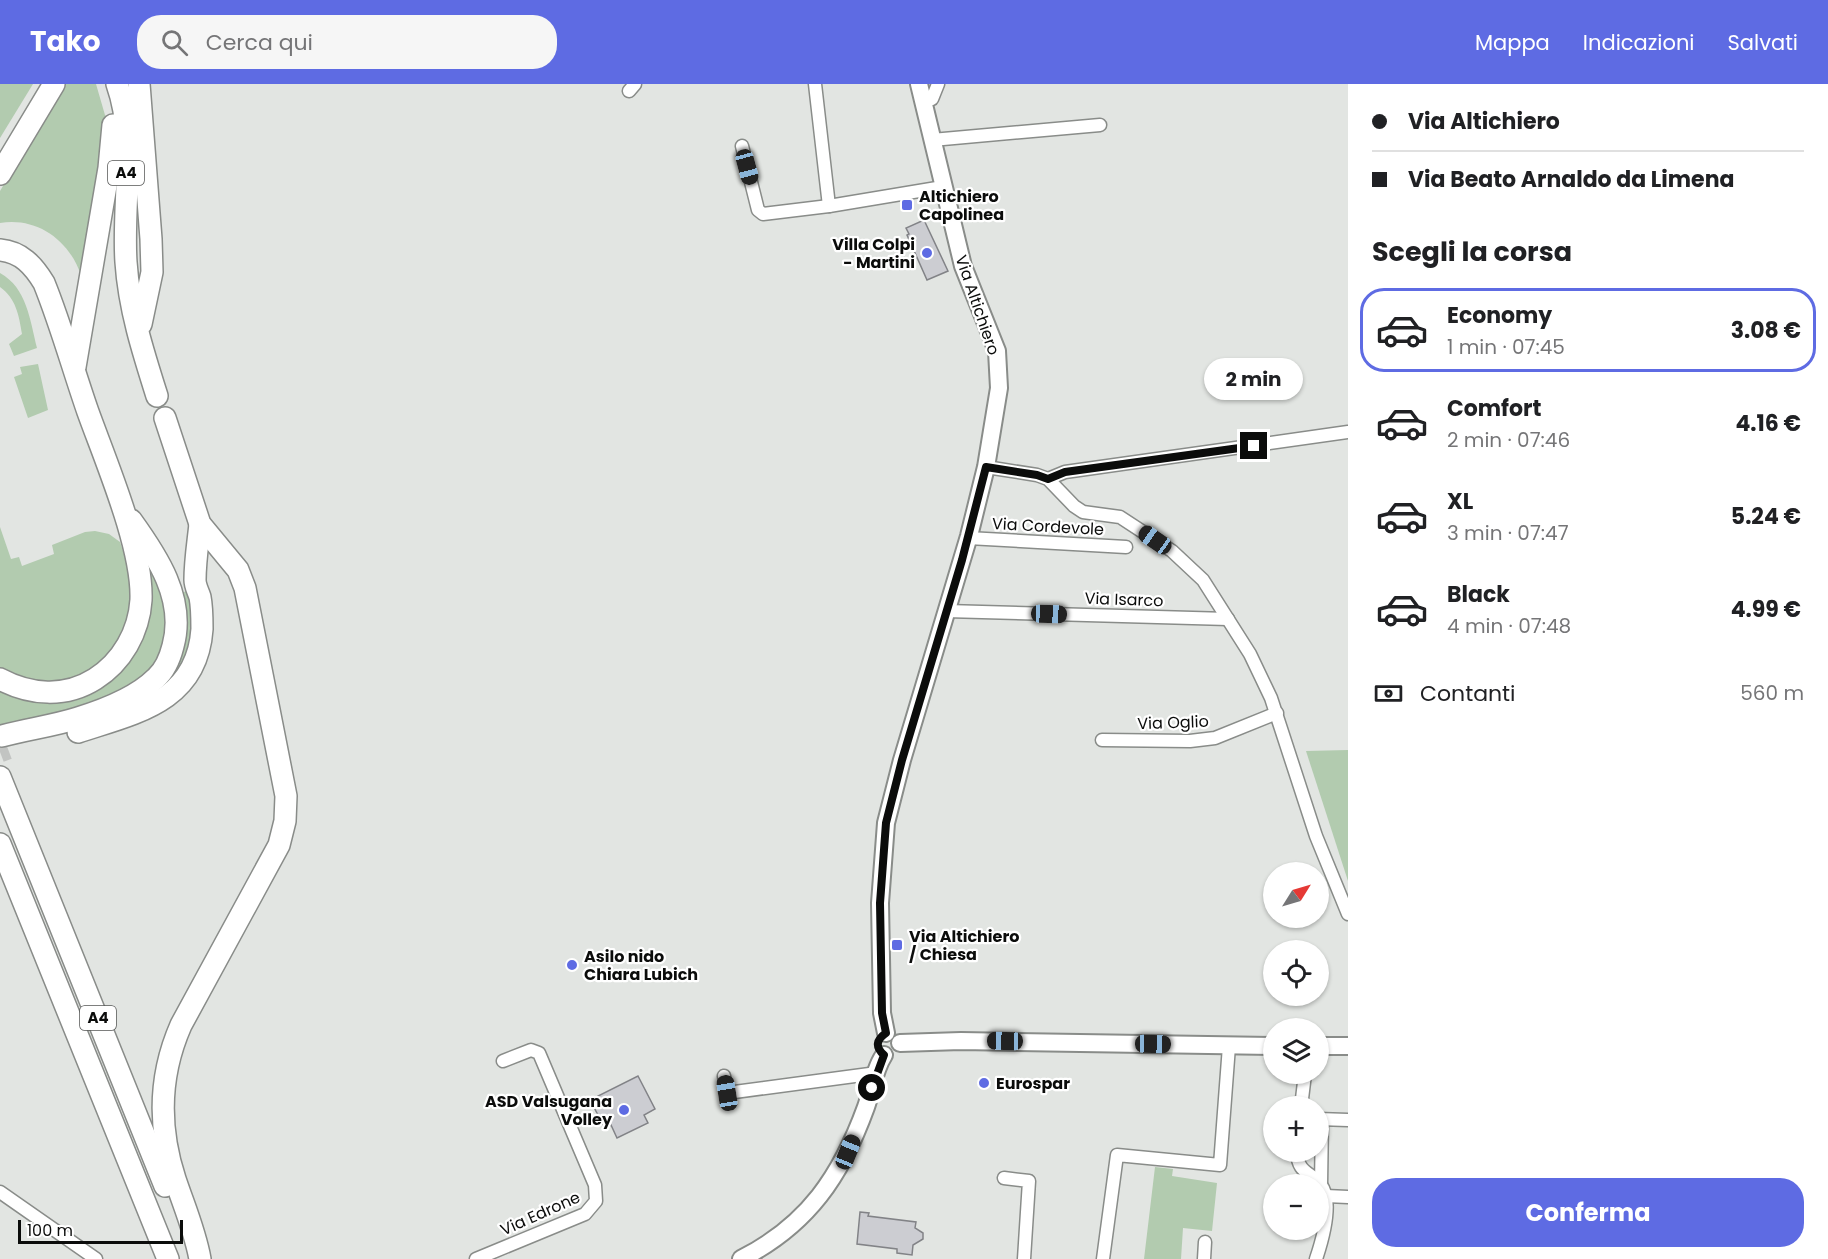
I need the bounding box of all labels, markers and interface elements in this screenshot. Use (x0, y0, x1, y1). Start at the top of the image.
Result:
search box (137, 15, 557, 69)
text: Tako (30, 22, 101, 61)
icon: search (158, 26, 191, 59)
text: Cerca qui (206, 27, 313, 58)
text: Mappa (1475, 28, 1550, 57)
text: Indicazioni (1583, 28, 1695, 57)
text: Salvati (1728, 28, 1798, 57)
text: Via Altichiero (1408, 106, 1560, 137)
car (734, 147, 760, 187)
road number: A4 (108, 161, 144, 185)
text: Via Beato Arnaldo da Limena (1408, 164, 1734, 195)
place label: Altichiero Capolinea (919, 185, 1004, 226)
marker: Altichiero Capolinea (900, 198, 914, 212)
place label: Villa Colpi - Martini (832, 233, 915, 274)
text: Scegli la corsa (1372, 233, 1572, 270)
marker: Villa Colpi - Martini (920, 246, 934, 260)
street label: Via Altichiero (950, 252, 1005, 358)
text: Economy (1447, 300, 1552, 331)
icon: car (1375, 303, 1429, 357)
text: 3.08 € (1731, 315, 1801, 346)
text: 1 min · 07:45 (1447, 333, 1565, 361)
callout: 2 min (1204, 359, 1304, 401)
text: 2 min (1225, 365, 1282, 393)
text: Comfort (1447, 393, 1541, 424)
icon: car (1375, 396, 1429, 450)
text: 4.16 € (1735, 408, 1801, 439)
text: 2 min · 07:46 (1447, 426, 1570, 454)
route end (1240, 432, 1267, 459)
text: XL (1447, 486, 1473, 517)
icon: car (1375, 489, 1429, 543)
text: 5.24 € (1731, 501, 1801, 532)
street label: Via Cordevole (991, 512, 1105, 541)
text: 3 min · 07:47 (1447, 519, 1569, 547)
car (1135, 522, 1175, 558)
text: Black (1447, 579, 1510, 610)
icon: car (1375, 582, 1429, 636)
street label: Via Isarco (1084, 587, 1164, 612)
text: 4.99 € (1731, 594, 1801, 625)
car (1031, 604, 1067, 624)
text: 4 min · 07:48 (1447, 612, 1571, 640)
icon: cash (1372, 677, 1405, 710)
text: Contanti (1420, 678, 1516, 709)
text: 560 m (1740, 679, 1804, 707)
street label: Via Oglio (1137, 710, 1209, 735)
north arrow (1263, 862, 1329, 928)
map controls (1263, 862, 1329, 1240)
place label: Via Altichiero / Chiesa (909, 925, 1019, 966)
marker: Via Altichiero / Chiesa (890, 938, 904, 952)
button: locate (1263, 940, 1329, 1006)
place label: Asilo nido Chiara Lubich (584, 945, 698, 986)
marker: Asilo nido Chiara Lubich (565, 958, 579, 972)
road number: A4 (80, 1006, 116, 1030)
button: layers (1263, 1018, 1329, 1084)
car (987, 1032, 1023, 1050)
car (1135, 1035, 1171, 1053)
place label: Eurospar (996, 1072, 1070, 1095)
car (715, 1074, 739, 1112)
route start (858, 1074, 885, 1101)
marker: Eurospar (977, 1076, 991, 1090)
place label: ASD Valsugana Volley (485, 1090, 613, 1131)
button: + (1263, 1096, 1329, 1162)
marker: ASD Valsugana Volley (617, 1103, 631, 1117)
car (833, 1132, 863, 1172)
button: − (1263, 1174, 1329, 1240)
button: Conferma (1372, 1178, 1804, 1247)
street label: Via Edrone (497, 1186, 584, 1241)
scale bar (18, 1217, 183, 1244)
text: 100 m (27, 1219, 73, 1242)

